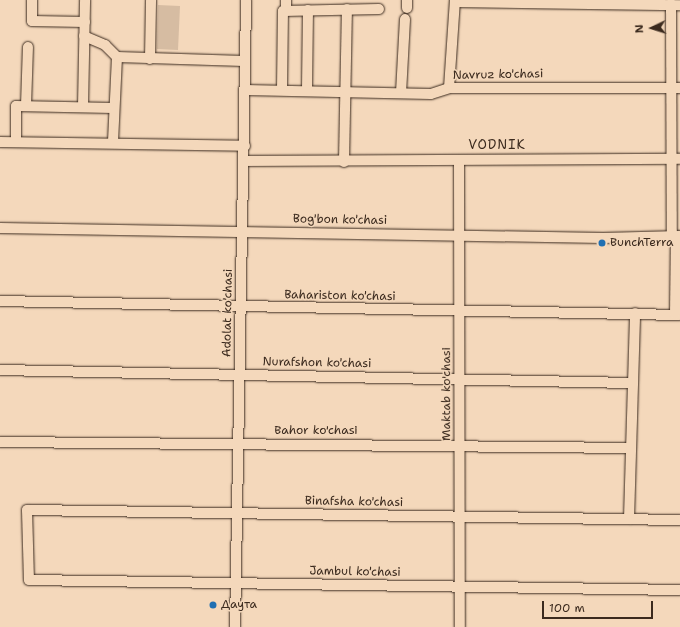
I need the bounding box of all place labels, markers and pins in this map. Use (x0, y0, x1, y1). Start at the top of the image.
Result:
place label: BunchTerra (610, 236, 673, 250)
marker: BunchTerra (597, 238, 607, 248)
place label: Даута (221, 598, 257, 612)
marker: Даута (208, 600, 218, 610)

